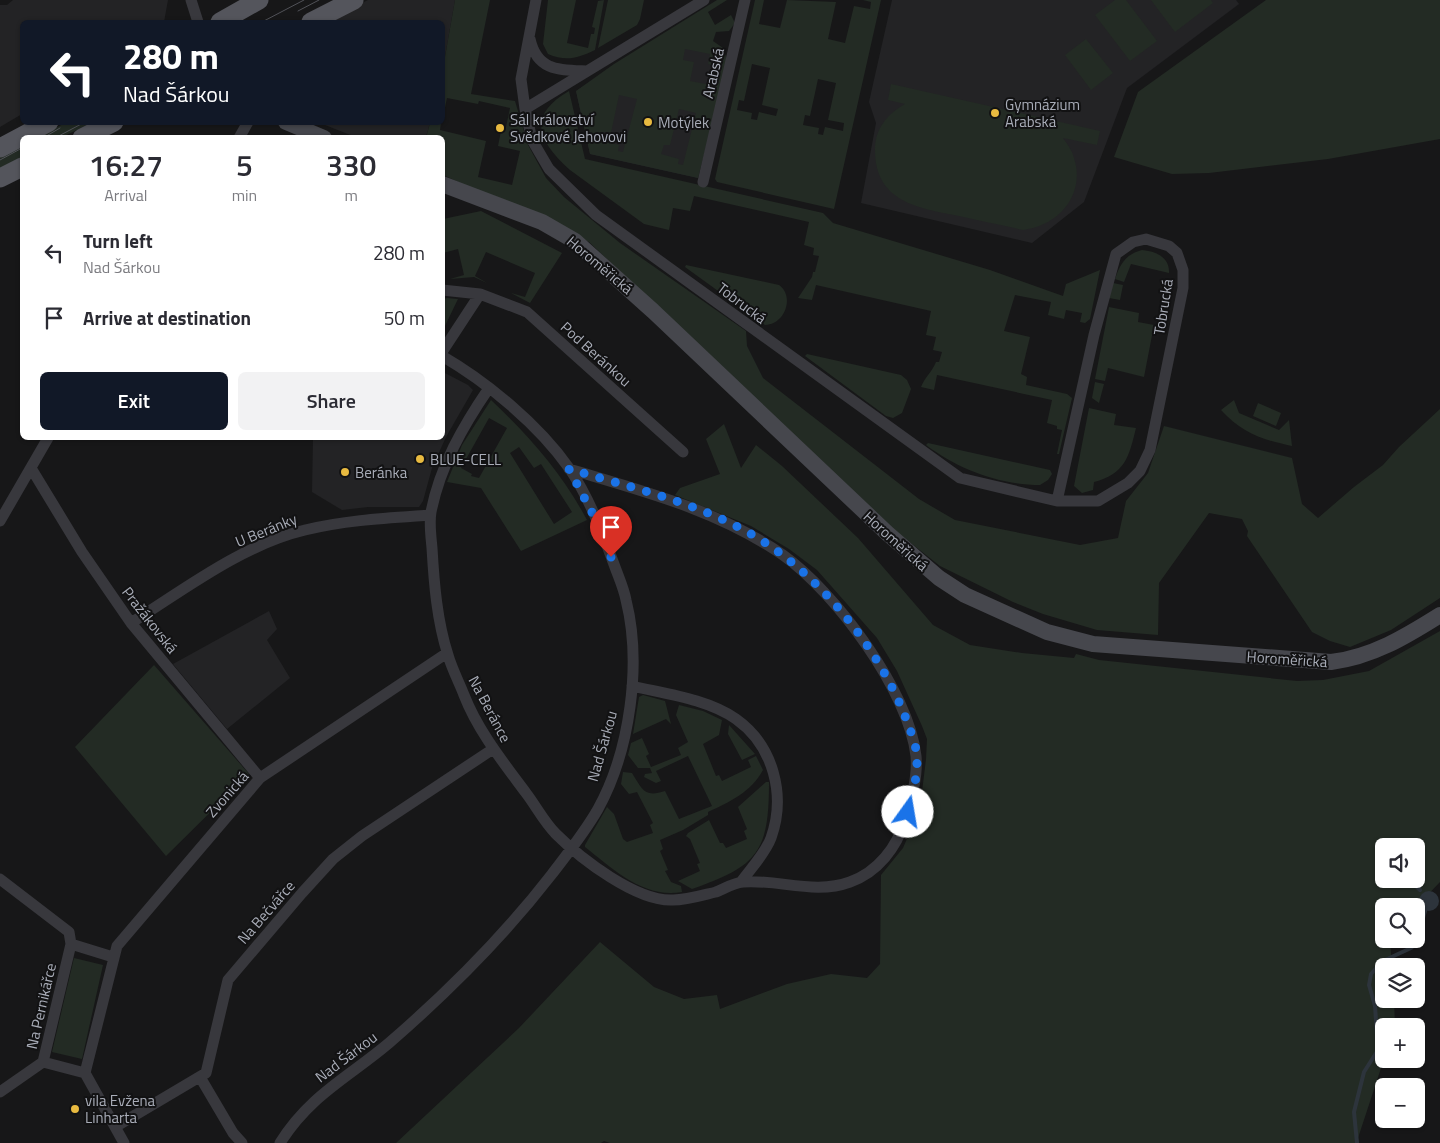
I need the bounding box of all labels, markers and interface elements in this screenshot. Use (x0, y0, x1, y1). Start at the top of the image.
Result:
text: 280 m (123, 29, 219, 83)
icon: left (40, 40, 105, 105)
street label: Arabská (696, 45, 730, 101)
text: Nad Šárkou (123, 77, 229, 111)
place label: Gymnázium Arabská (1005, 93, 1080, 133)
marker: Gymnázium Arabská (989, 107, 1001, 119)
place label: Sál království Svědkové Jehovovi (510, 108, 626, 148)
place label: Motýlek (658, 111, 709, 134)
marker: Motýlek (642, 116, 654, 128)
marker: Sál království Svědkové Jehovovi (494, 122, 506, 134)
text: 16:27 (89, 142, 163, 188)
text: 5 (236, 142, 253, 188)
text: 330 (326, 142, 376, 188)
text: Arrival (104, 183, 148, 207)
text: min (232, 183, 257, 207)
text: m (344, 183, 358, 207)
text: Turn left (83, 226, 153, 255)
street label: Horoměřická (562, 230, 639, 300)
text: 280 m (373, 238, 425, 267)
icon: left (40, 239, 68, 267)
text: Nad Šárkou (83, 255, 160, 279)
street label: Tobrucká (712, 277, 772, 330)
street label: Tobrucká (1147, 277, 1179, 337)
text: Arrive at destination (83, 303, 251, 332)
text: 50 m (384, 303, 425, 332)
icon: arrive (40, 304, 68, 332)
street label: Pod Beránkou (555, 316, 637, 392)
button: Exit (40, 372, 228, 430)
button: Share (238, 372, 425, 430)
place label: BLUE-CELL (430, 448, 501, 471)
marker: BLUE-CELL (414, 453, 426, 465)
place label: Beránka (355, 461, 408, 484)
marker: Beránka (339, 466, 351, 478)
street label: Horoměřická (858, 505, 934, 577)
pin (590, 506, 632, 557)
street label: U Beránky (232, 507, 300, 553)
icon: arrive (597, 513, 625, 541)
street label: Pražákovská (116, 582, 184, 659)
street label: Horoměřická (1246, 645, 1329, 673)
street label: Na Beránce (463, 672, 517, 746)
street label: Nad Šárkou (581, 708, 623, 784)
street label: Zvonická (200, 765, 254, 822)
position arrow (881, 785, 933, 837)
map controls (1375, 838, 1425, 1128)
button: sound (1375, 838, 1425, 888)
street label: Na Bečvářce (232, 875, 300, 949)
button: search (1375, 898, 1425, 948)
button: layers (1375, 958, 1425, 1008)
street label: Na Pernikářce (20, 961, 62, 1051)
button: + (1375, 1018, 1425, 1068)
street label: Nad Šárkou (310, 1026, 382, 1088)
button: − (1375, 1078, 1425, 1128)
place label: vila Evžena Linharta (85, 1089, 156, 1129)
marker: vila Evžena Linharta (69, 1103, 81, 1115)

